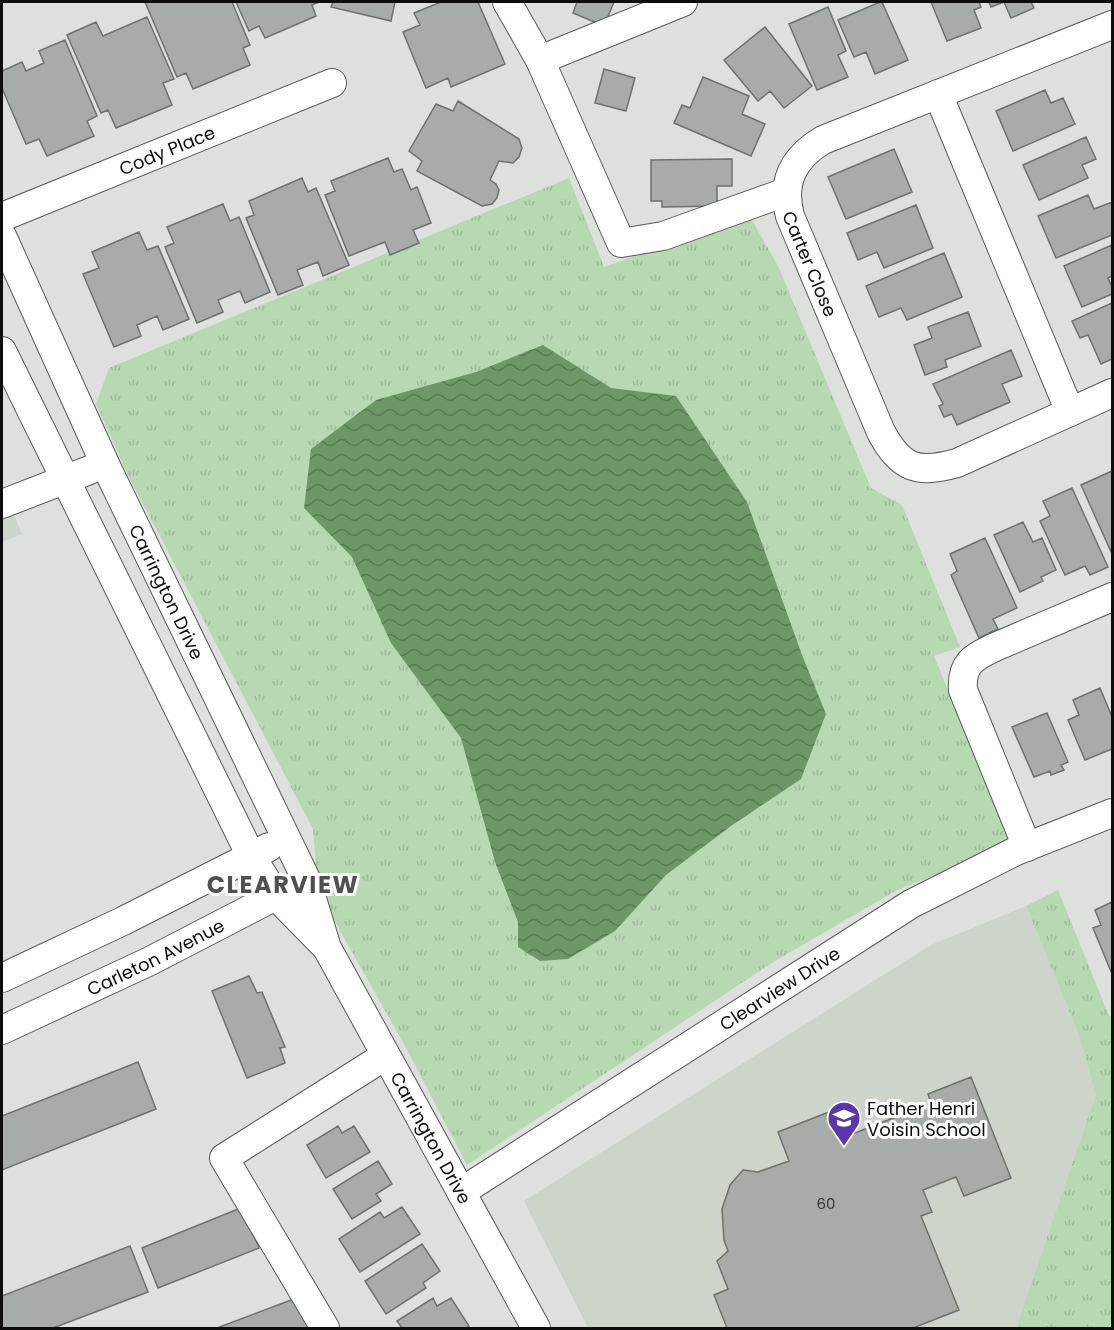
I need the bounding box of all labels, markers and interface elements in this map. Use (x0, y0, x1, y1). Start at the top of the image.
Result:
street label: Cody Place (115, 119, 219, 181)
street label: Carter Close (777, 207, 843, 320)
street label: Carrington Drive (123, 520, 210, 663)
district label: CLEARVIEW (207, 868, 359, 901)
street label: Carleton Avenue (83, 912, 229, 1001)
street label: Clearview Drive (714, 940, 845, 1036)
street label: Carrington Drive (385, 1067, 478, 1208)
place label: Father Henri Voisin School (867, 1096, 986, 1142)
school or university icon: Father Henri Voisin School (826, 1100, 862, 1147)
house number: 60 (817, 1193, 835, 1214)

